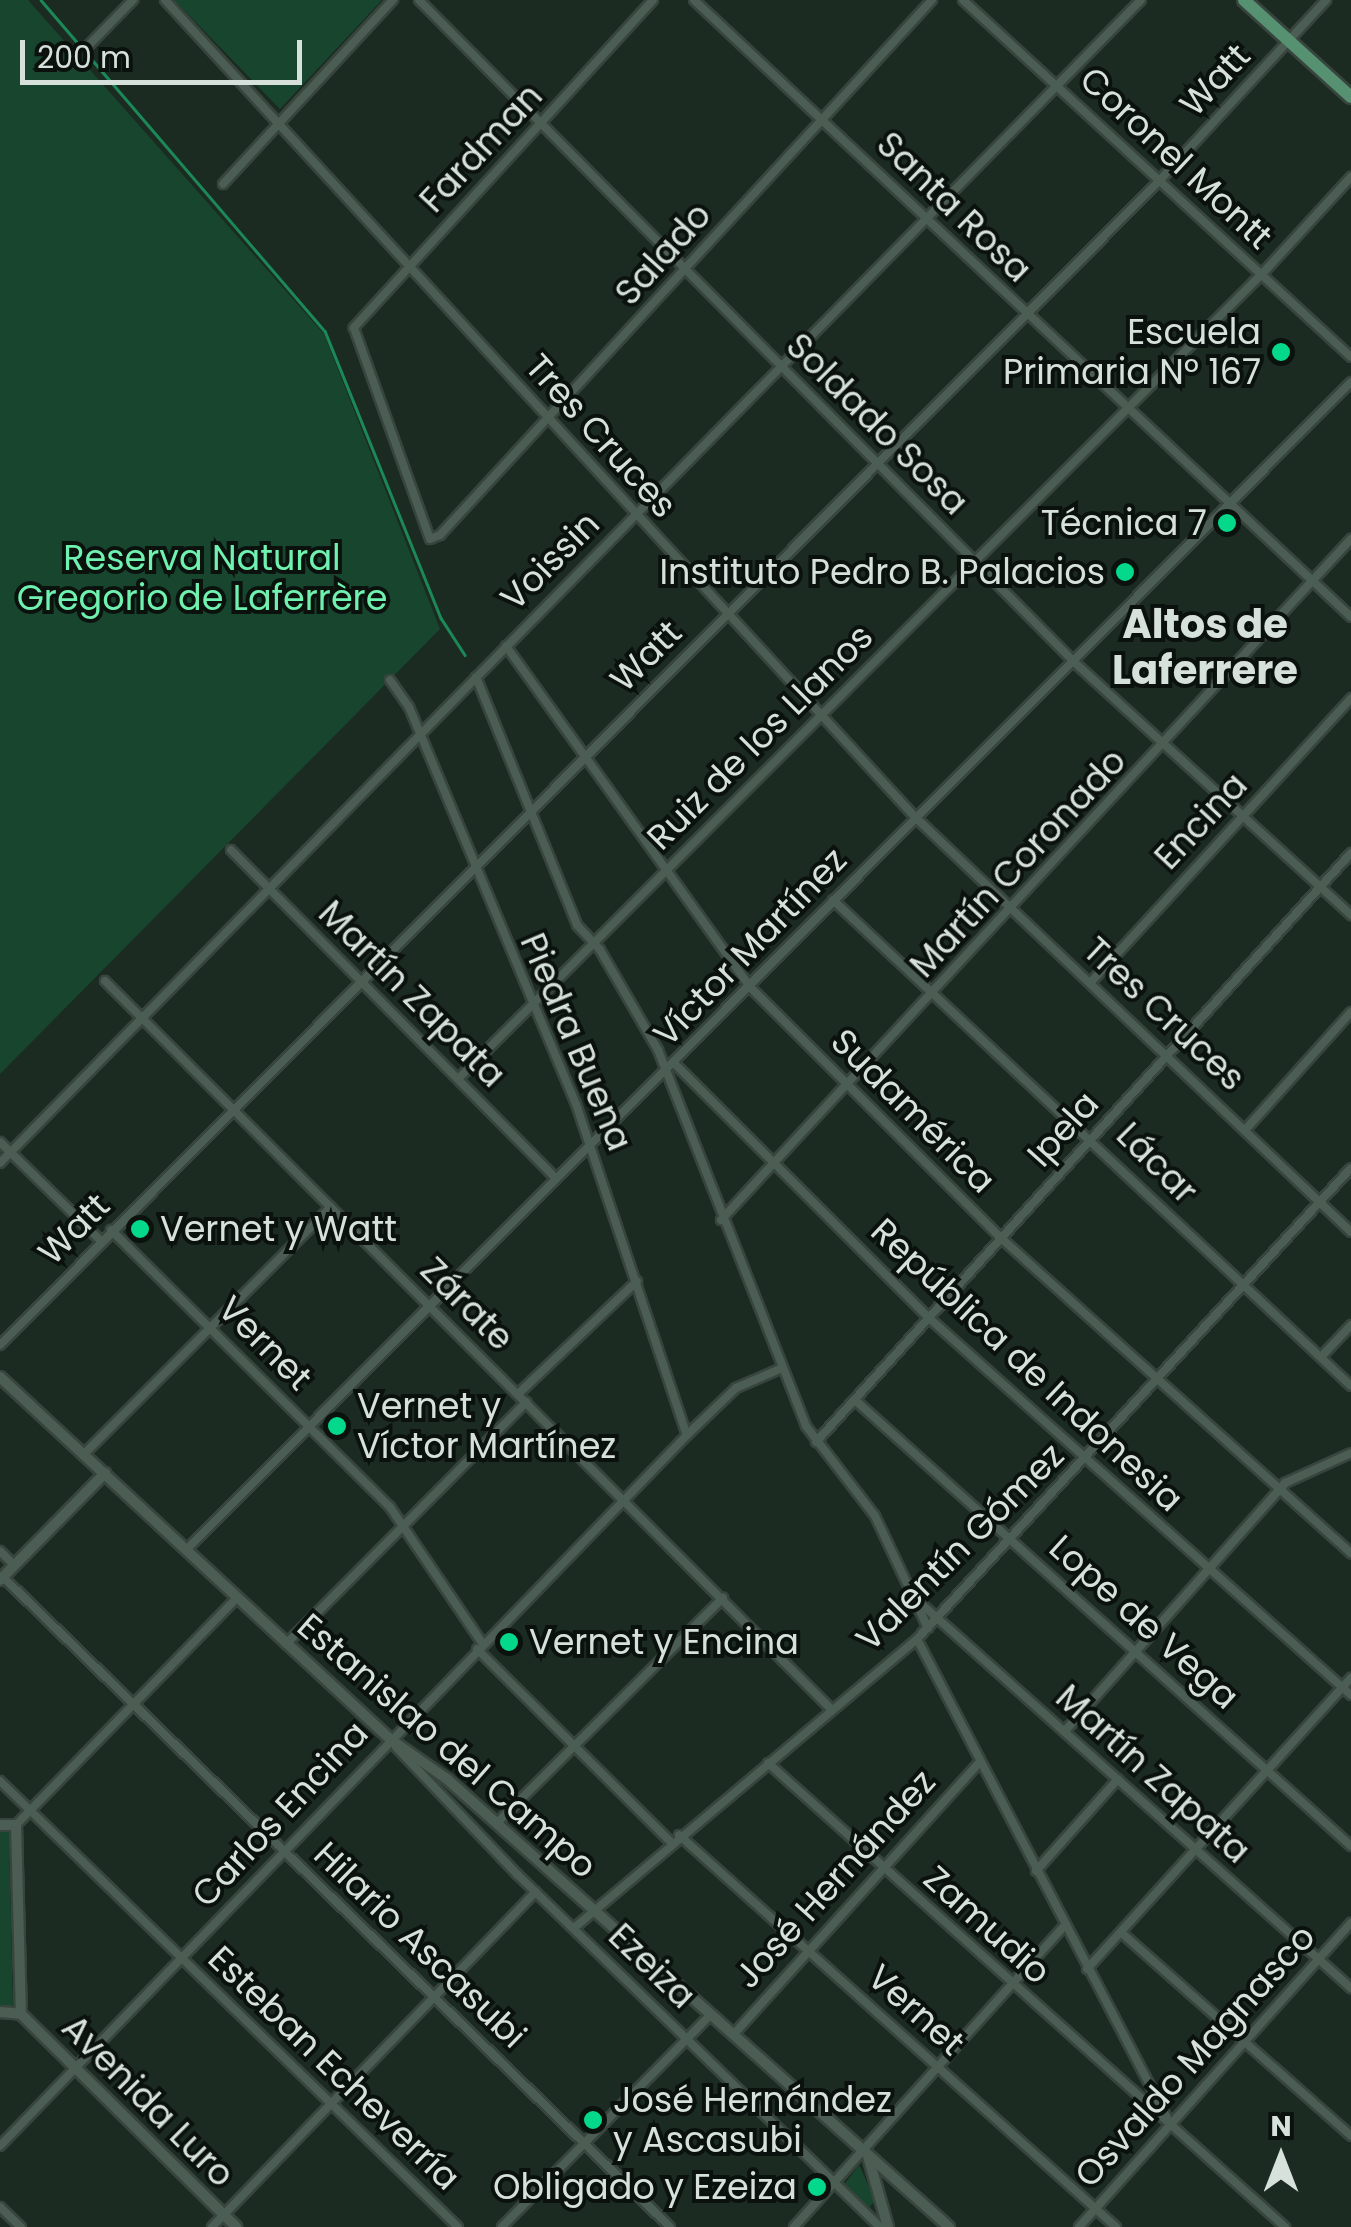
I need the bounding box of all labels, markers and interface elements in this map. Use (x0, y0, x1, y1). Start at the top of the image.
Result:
scale bar (25, 20, 308, 82)
street label: Watt (1171, 35, 1259, 125)
text: 200 m (37, 36, 131, 79)
street label: Coronel Montt (1071, 58, 1281, 258)
street label: Fardman (411, 75, 551, 221)
street label: Santa Rosa (868, 123, 1040, 291)
street label: Salado (606, 194, 720, 314)
place label: Escuela Primaria Nº 167 (1003, 311, 1261, 393)
street label: Soldado Sosa (778, 325, 976, 523)
marker: Escuela Primaria Nº 167 (1270, 341, 1292, 363)
street label: Tres Cruces (517, 346, 685, 526)
place label: Técnica 7 (1041, 502, 1207, 544)
street label: Voissin (492, 503, 608, 619)
marker: Técnica 7 (1216, 512, 1238, 534)
park label: Reserva Natural Gregorio de Laferrère (17, 537, 387, 619)
place label: Instituto Pedro B. Palacios (659, 551, 1105, 593)
marker: Instituto Pedro B. Palacios (1114, 561, 1136, 583)
district label: Altos de Laferrere (1112, 600, 1298, 694)
street label: Watt (602, 612, 690, 700)
street label: Ruiz de los Llanos (639, 616, 881, 858)
street label: Martín Coronado (901, 740, 1135, 986)
street label: Encina (1146, 764, 1256, 878)
street label: Víctor Martínez (645, 839, 855, 1055)
street label: Martín Zapata (310, 892, 514, 1096)
street label: Piedra Buena (511, 927, 641, 1157)
street label: Tres Cruces (1075, 929, 1253, 1099)
street label: Sudamérica (822, 1020, 1004, 1202)
street label: Ipela (1019, 1083, 1107, 1175)
street label: Lácar (1108, 1114, 1206, 1212)
street label: Watt (30, 1185, 118, 1273)
place label: Vernet y Watt (160, 1208, 397, 1250)
street label: República de Indonesia (863, 1210, 1191, 1520)
marker: Vernet y Watt (129, 1218, 151, 1240)
street label: Zárate (412, 1249, 522, 1359)
street label: Vernet (209, 1287, 321, 1399)
place label: Vernet y Víctor Martínez (357, 1385, 616, 1467)
marker: Vernet y Víctor Martínez (326, 1415, 348, 1437)
street label: Valentín Gómez (847, 1434, 1073, 1660)
street label: Lope de Vega (1041, 1526, 1247, 1718)
street label: Estanislao del Campo (289, 1605, 605, 1887)
place label: Vernet y Encina (529, 1621, 799, 1663)
marker: Vernet y Encina (498, 1631, 520, 1653)
street label: Martín Zapata (1047, 1676, 1259, 1872)
street label: Carlos Encina (183, 1712, 377, 1916)
street label: José Hernández (726, 1761, 944, 1997)
street label: Hilario Ascasubi (305, 1833, 535, 2057)
street label: Zamudio (915, 1857, 1059, 1993)
street label: Ezeiza (600, 1915, 704, 2017)
street label: Osvaldo Magnasco (1066, 1916, 1324, 2196)
street label: Esteban Echeverría (200, 1937, 468, 2199)
street label: Vernet (859, 1956, 973, 2064)
street label: Avenida Luro (53, 2006, 243, 2196)
place label: José Hernández y Ascasubi (613, 2079, 892, 2161)
north arrow (1231, 2107, 1331, 2207)
text: N (1270, 2107, 1292, 2146)
marker: José Hernández y Ascasubi (582, 2109, 604, 2131)
place label: Obligado y Ezeiza (493, 2166, 797, 2208)
marker: Obligado y Ezeiza (806, 2176, 828, 2198)

